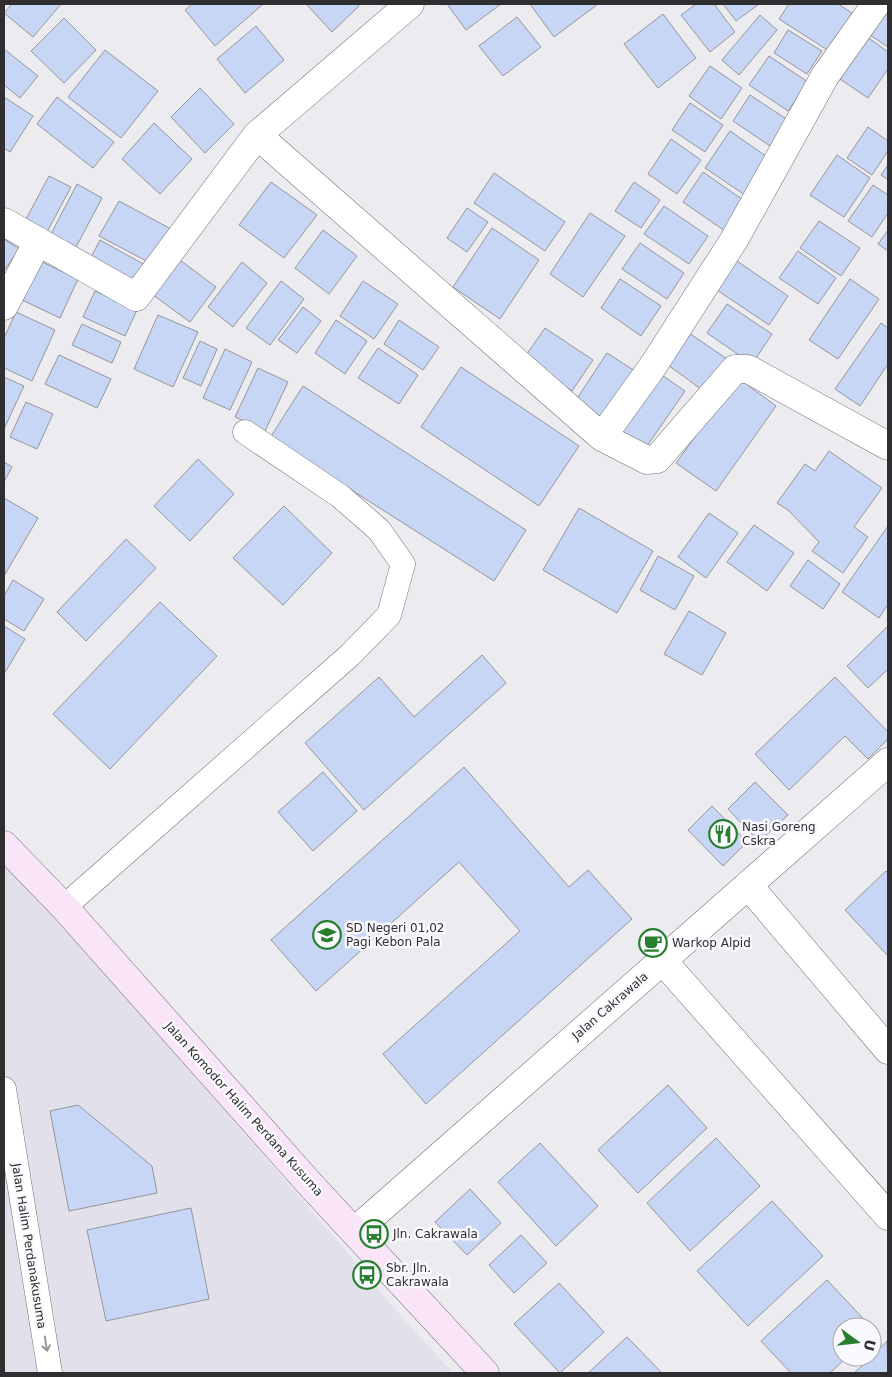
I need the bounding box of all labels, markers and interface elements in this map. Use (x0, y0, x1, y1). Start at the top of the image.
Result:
restaurant icon: Nasi Goreng Cskra (708, 819, 738, 849)
place label: Nasi Goreng Cskra (742, 820, 816, 848)
school or university icon: SD Negeri 01,02 Pagi Kebon Pala (312, 920, 342, 950)
place label: SD Negeri 01,02 Pagi Kebon Pala (346, 921, 444, 949)
cafe icon: Warkop Alpid (638, 928, 668, 958)
place label: Warkop Alpid (672, 936, 751, 950)
street label: Jalan Cakrawala (568, 969, 651, 1043)
street label: Jalan Komodor Halim Perdana Kusuma (161, 1018, 326, 1199)
street label: Jalan Halim Perdanakusuma (9, 1161, 49, 1330)
bus stop icon: Jln. Cakrawala (359, 1219, 389, 1249)
place label: Jln. Cakrawala (392, 1227, 478, 1241)
bus stop icon: Sbr. Jln. Cakrawala (352, 1260, 382, 1290)
place label: Sbr. Jln. Cakrawala (386, 1261, 449, 1289)
north arrow (832, 1317, 882, 1367)
one-way arrow (41, 1336, 51, 1352)
text: U (860, 1338, 879, 1353)

